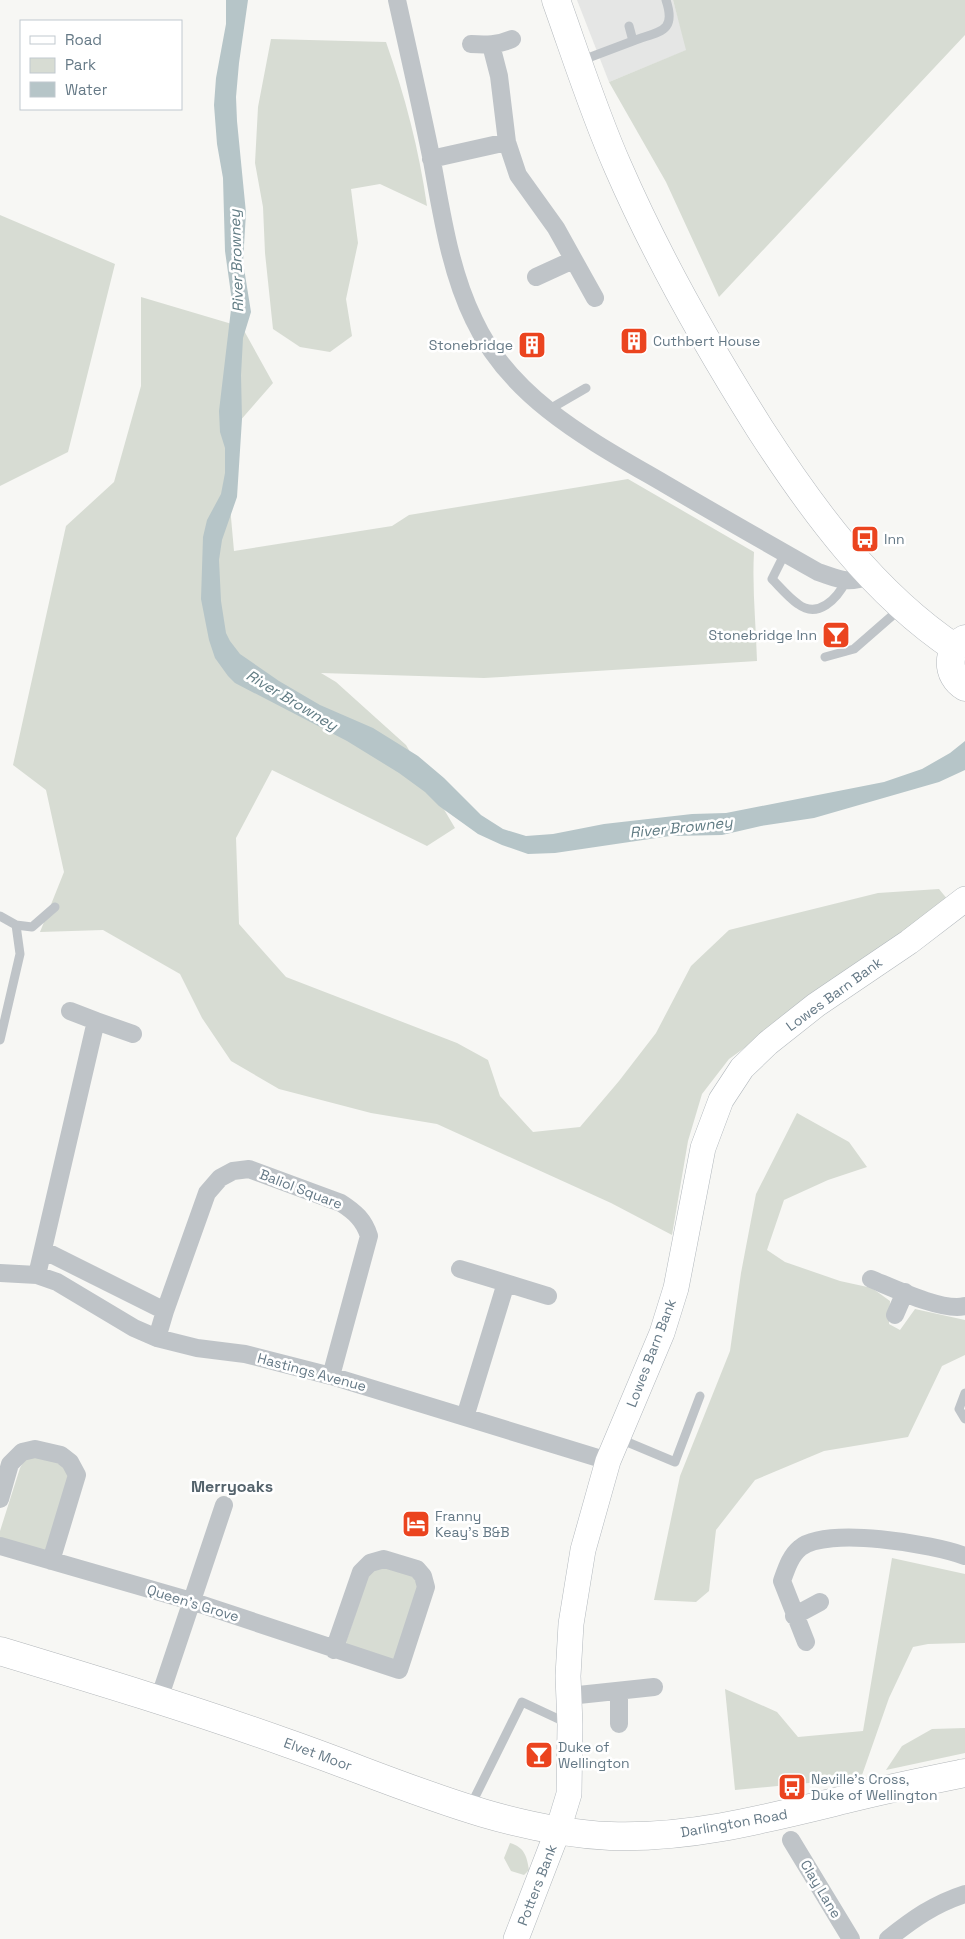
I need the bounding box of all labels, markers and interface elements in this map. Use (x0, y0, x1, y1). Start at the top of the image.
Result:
legend (20, 20, 182, 110)
text: Road (65, 30, 102, 49)
text: Park (65, 55, 96, 74)
text: Water (65, 80, 108, 99)
water label: River Browney (225, 208, 247, 313)
building icon: Cuthbert House (619, 326, 649, 356)
building icon: Stonebridge (517, 330, 547, 360)
place label: Cuthbert House (653, 332, 760, 350)
place label: Stonebridge (429, 336, 513, 354)
bus stop icon: Inn (850, 524, 880, 554)
place label: Inn (884, 530, 905, 548)
bar icon: Stonebridge Inn (821, 620, 851, 650)
place label: Stonebridge Inn (709, 626, 817, 644)
water label: River Browney (243, 665, 342, 735)
water label: River Browney (629, 812, 734, 842)
street label: Lowes Barn Bank (782, 953, 886, 1035)
street label: Baliol Square (257, 1165, 345, 1213)
street label: Lowes Barn Bank (622, 1296, 680, 1410)
street label: Hastings Avenue (256, 1349, 368, 1395)
district label: Merryoaks (191, 1476, 273, 1497)
place label: Franny Keay's B&B (435, 1507, 509, 1541)
hotel icon: Franny Keay's B&B (401, 1509, 431, 1539)
street label: Queen's Grove (145, 1580, 241, 1626)
street label: Elvet Moor (281, 1733, 355, 1775)
place label: Duke of Wellington (558, 1738, 630, 1772)
bar icon: Duke of Wellington (524, 1740, 554, 1770)
place label: Neville's Cross, Duke of Wellington (811, 1770, 938, 1804)
bus stop icon: Neville's Cross, Duke of Wellington (777, 1772, 807, 1802)
street label: Darlington Road (679, 1805, 789, 1841)
street label: Potters Bank (513, 1841, 561, 1928)
street label: Clay Lane (797, 1856, 845, 1922)

